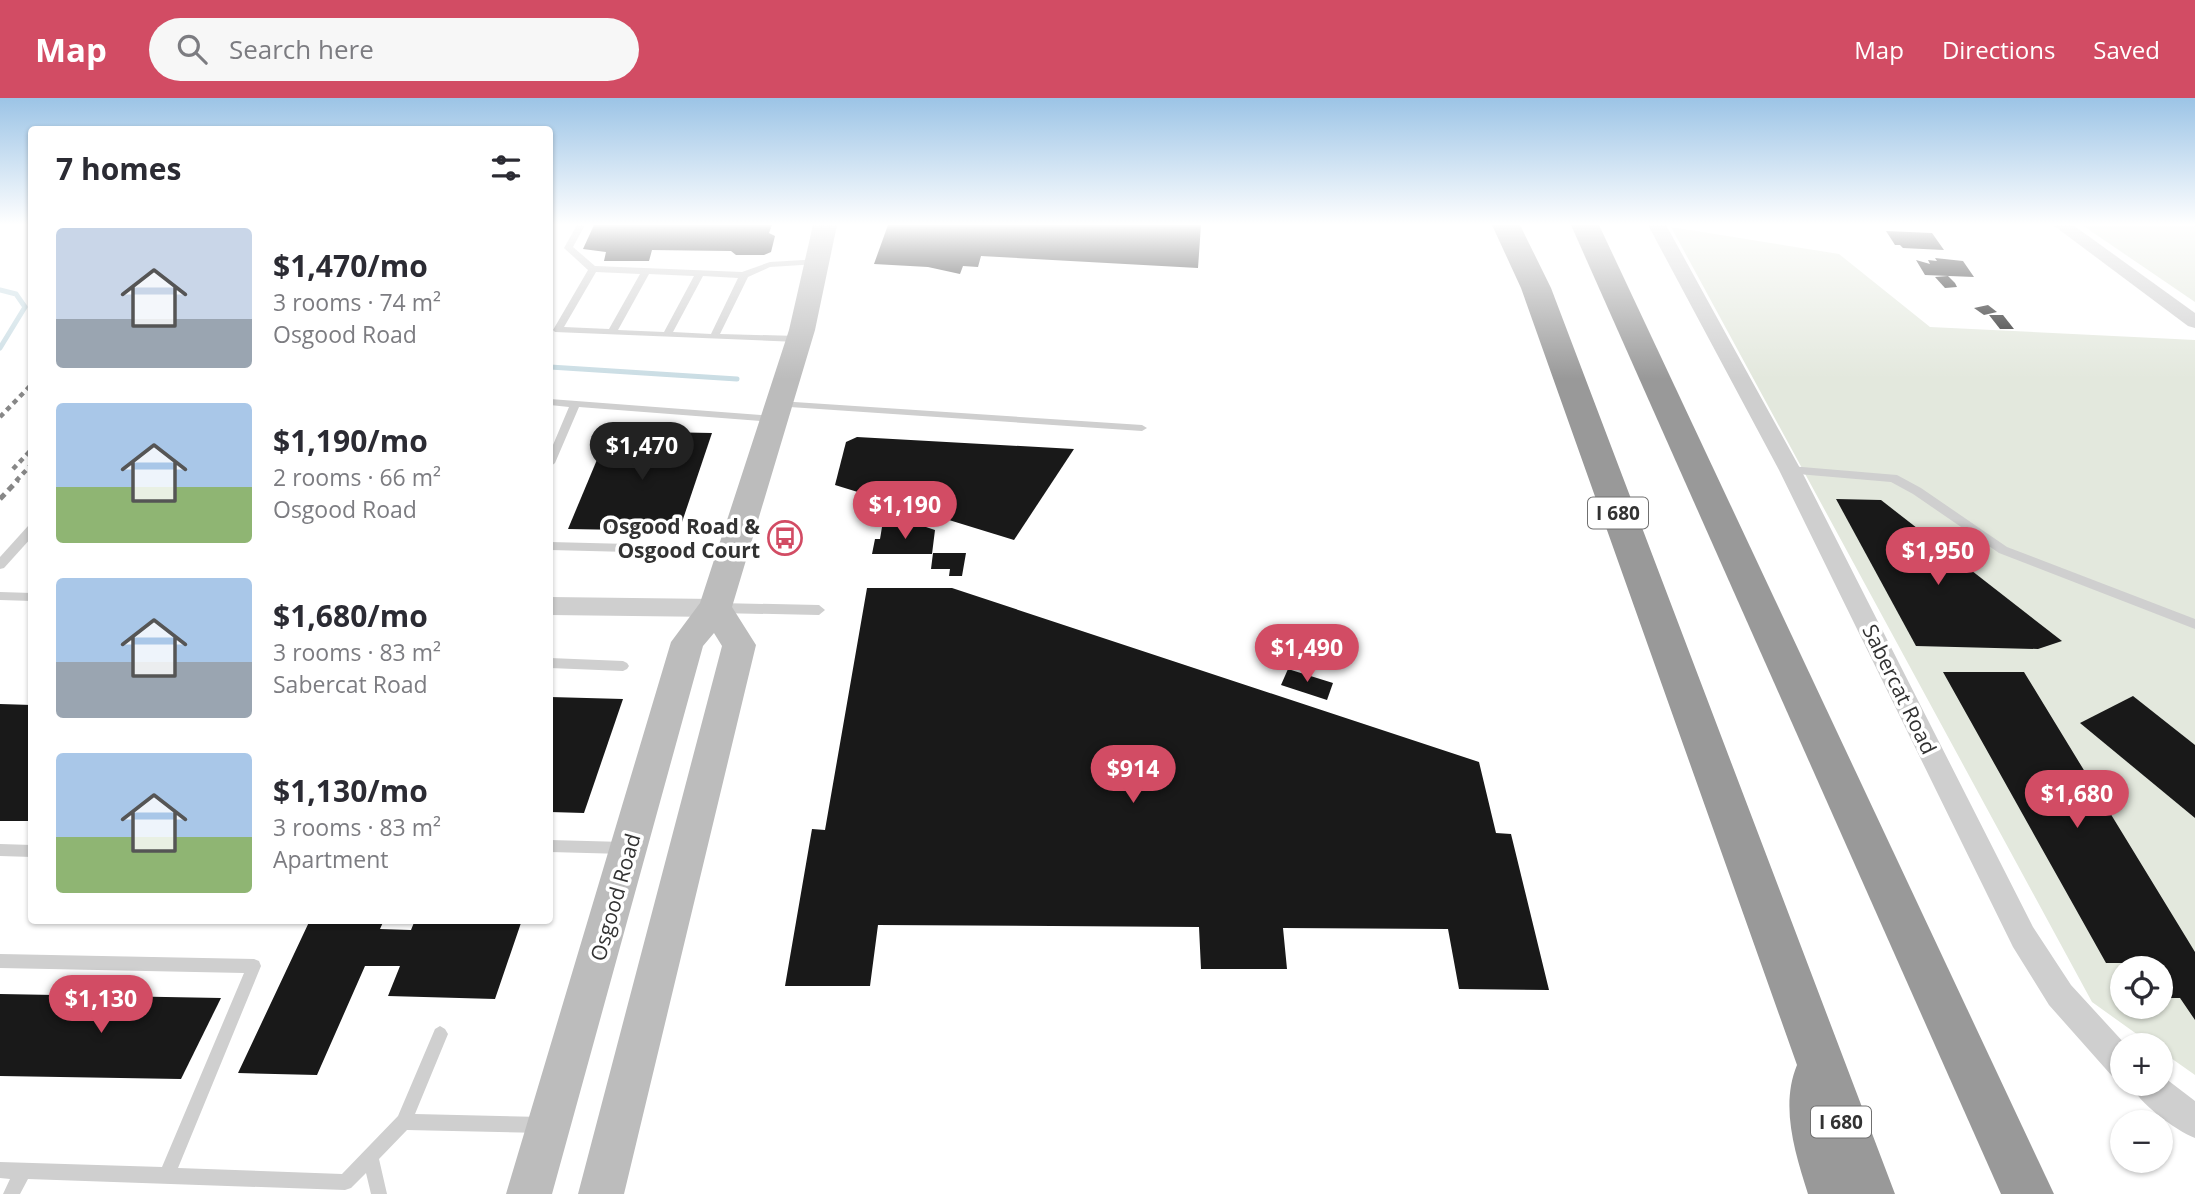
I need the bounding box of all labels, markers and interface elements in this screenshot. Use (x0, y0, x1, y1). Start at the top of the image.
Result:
search box (149, 18, 639, 81)
text: Map (35, 27, 107, 72)
icon: search (173, 30, 211, 68)
text: Search here (229, 31, 374, 67)
text: Map (1854, 33, 1904, 66)
text: Directions (1942, 33, 2055, 66)
text: Saved (2093, 33, 2160, 66)
text: 7 homes (56, 148, 181, 189)
icon: filters (487, 149, 525, 187)
text: $1,470/mo (273, 245, 428, 286)
icon: home (112, 256, 196, 340)
text: 3 rooms · 74 m² (273, 286, 441, 318)
text: Osgood Road (273, 318, 417, 350)
text: $1,190/mo (273, 420, 428, 461)
pin: $1,470 (585, 422, 699, 482)
text: $1,470 (606, 429, 678, 461)
icon: home (112, 431, 196, 515)
text: 2 rooms · 66 m² (273, 461, 441, 493)
pin: $1,190 (848, 482, 962, 541)
text: $1,190 (869, 488, 941, 520)
text: Osgood Road (273, 493, 417, 525)
road number: I 680 (1588, 498, 1648, 528)
place label: Osgood Road & Osgood Court (602, 512, 760, 564)
bus stop icon: Osgood Road & Osgood Court (766, 519, 804, 557)
pin: $1,950 (1881, 528, 1995, 587)
text: $1,950 (1902, 534, 1974, 566)
text: $1,680/mo (273, 595, 428, 636)
icon: home (112, 606, 196, 690)
street label: Sabercat Road (1856, 619, 1944, 759)
pin: $1,490 (1250, 624, 1364, 684)
text: $1,490 (1271, 631, 1343, 663)
text: 3 rooms · 83 m² (273, 636, 441, 668)
text: Sabercat Road (273, 668, 428, 700)
pin: $914 (1092, 746, 1174, 805)
text: $914 (1107, 752, 1159, 784)
text: $1,130/mo (273, 770, 428, 811)
pin: $1,680 (2020, 770, 2134, 830)
text: $1,680 (2041, 777, 2113, 809)
icon: home (112, 781, 196, 865)
text: 3 rooms · 83 m² (273, 811, 441, 843)
street label: Osgood Road (583, 830, 647, 964)
text: Apartment (273, 843, 389, 875)
map controls (2110, 956, 2173, 1173)
button: locate (2110, 956, 2173, 1019)
pin: $1,130 (44, 976, 158, 1035)
text: $1,130 (65, 982, 137, 1014)
button: + (2110, 1033, 2173, 1096)
road number: I 680 (1811, 1106, 1871, 1138)
button: − (2110, 1110, 2173, 1173)

